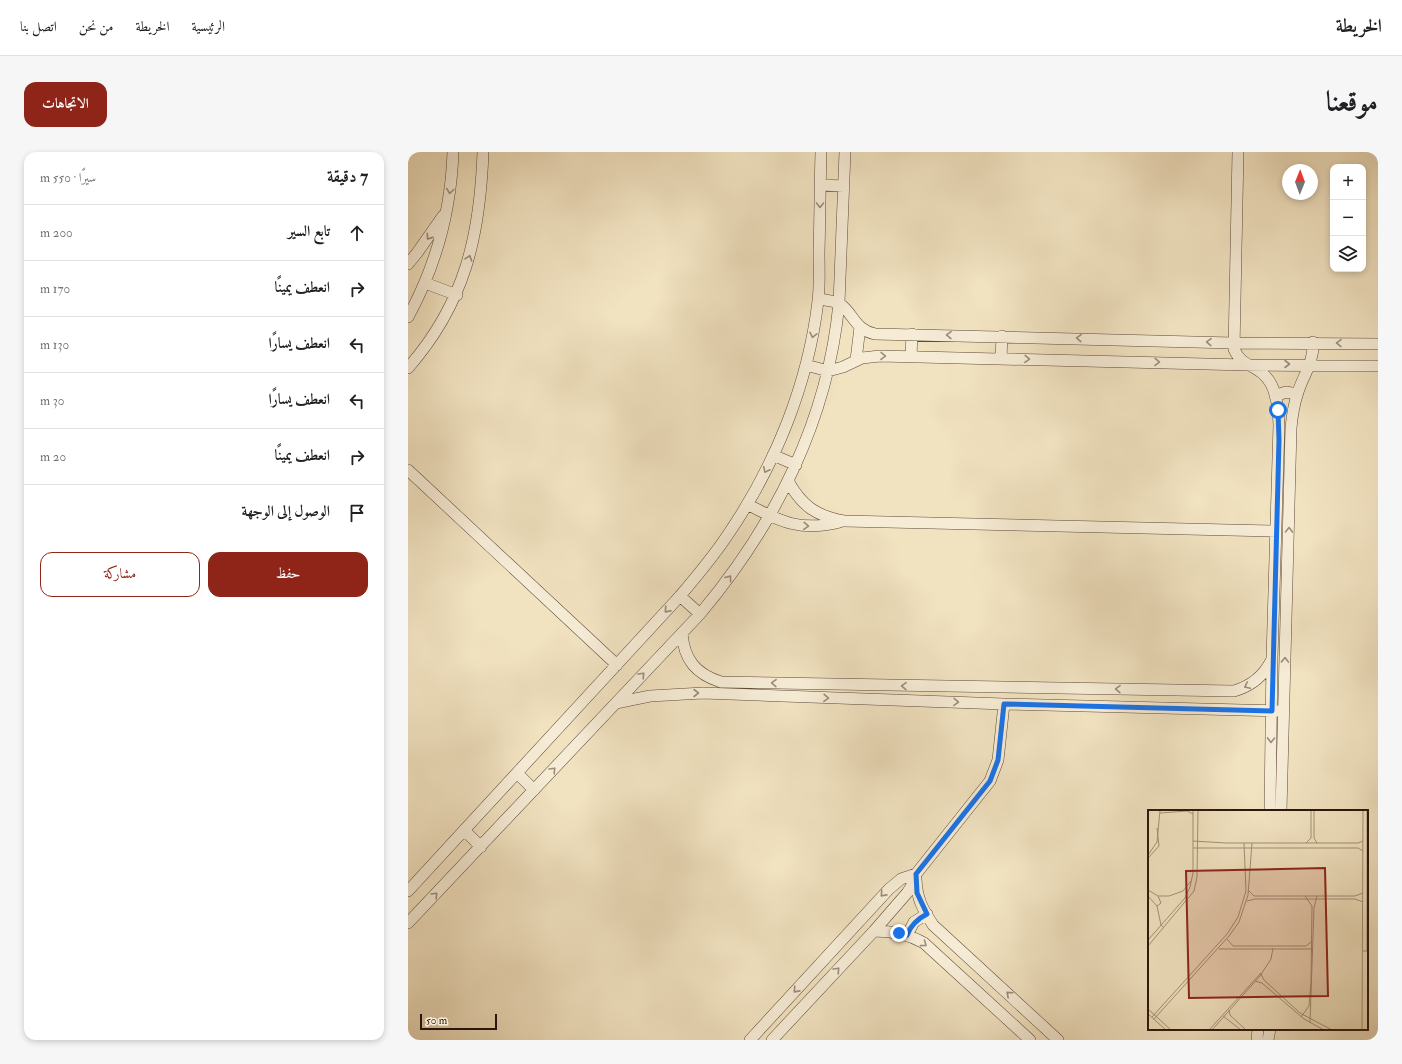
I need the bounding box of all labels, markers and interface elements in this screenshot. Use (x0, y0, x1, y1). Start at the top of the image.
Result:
text: الخريطة (1336, 14, 1382, 38)
text: اتصل بنا (20, 18, 57, 35)
text: من نحن (79, 18, 113, 35)
text: الخريطة (135, 18, 169, 35)
text: الرئيسية (191, 18, 225, 35)
button: الاتجاهات (24, 82, 107, 127)
text: موقعنا (1326, 85, 1378, 120)
north arrow (1282, 164, 1318, 200)
map controls (1330, 164, 1366, 272)
button: + (1330, 164, 1366, 200)
text: 7 دقيقة (327, 166, 368, 187)
text: سيرًا · 550 m (40, 170, 96, 186)
one-way arrow (446, 188, 455, 194)
button: − (1330, 200, 1366, 236)
one-way arrow (816, 202, 824, 208)
text: تابع السير (288, 222, 330, 241)
icon: ahead (346, 222, 368, 244)
text: 200 m (40, 225, 73, 241)
one-way arrow (426, 233, 434, 240)
button: layers (1330, 236, 1366, 272)
one-way arrow (464, 255, 473, 262)
text: انعطف يمينًا (275, 278, 330, 297)
icon: right (346, 278, 368, 300)
text: 170 m (40, 281, 70, 297)
one-way arrow (809, 331, 817, 338)
one-way arrow (946, 331, 952, 339)
text: انعطف يسارًا (269, 334, 330, 353)
icon: left (346, 334, 368, 356)
one-way arrow (1076, 334, 1082, 343)
text: 130 m (40, 337, 69, 353)
one-way arrow (1206, 338, 1212, 346)
one-way arrow (1336, 339, 1342, 347)
one-way arrow (880, 352, 886, 360)
one-way arrow (1024, 355, 1030, 363)
one-way arrow (1154, 358, 1160, 366)
one-way arrow (1284, 360, 1290, 368)
text: انعطف يسارًا (269, 390, 330, 409)
icon: left (346, 390, 368, 412)
text: 30 m (40, 393, 65, 409)
route start (1269, 401, 1287, 419)
text: انعطف يمينًا (275, 446, 330, 465)
icon: right (346, 446, 368, 468)
text: 20 m (40, 449, 66, 465)
one-way arrow (763, 466, 771, 473)
text: الوصول إلى الوجهة (242, 502, 330, 521)
icon: arrive (346, 502, 368, 524)
one-way arrow (803, 521, 809, 530)
one-way arrow (1285, 527, 1293, 533)
button: مشاركة (40, 552, 200, 597)
button: حفظ (208, 552, 368, 597)
one-way arrow (724, 576, 731, 583)
one-way arrow (664, 605, 672, 613)
one-way arrow (1281, 657, 1290, 663)
one-way arrow (637, 672, 645, 680)
one-way arrow (771, 679, 777, 687)
one-way arrow (901, 681, 907, 690)
one-way arrow (1244, 681, 1251, 689)
one-way arrow (1115, 685, 1121, 693)
one-way arrow (693, 689, 699, 697)
one-way arrow (823, 694, 829, 702)
one-way arrow (953, 698, 959, 706)
one-way arrow (1267, 737, 1275, 743)
one-way arrow (548, 767, 556, 775)
inset map (1148, 810, 1368, 1030)
one-way arrow (881, 889, 888, 897)
one-way arrow (430, 892, 438, 900)
route end (890, 924, 908, 942)
one-way arrow (920, 939, 927, 946)
one-way arrow (832, 968, 839, 975)
one-way arrow (793, 985, 800, 993)
one-way arrow (1006, 991, 1014, 999)
scale bar (420, 1012, 497, 1031)
text: 50 m (426, 1014, 447, 1027)

